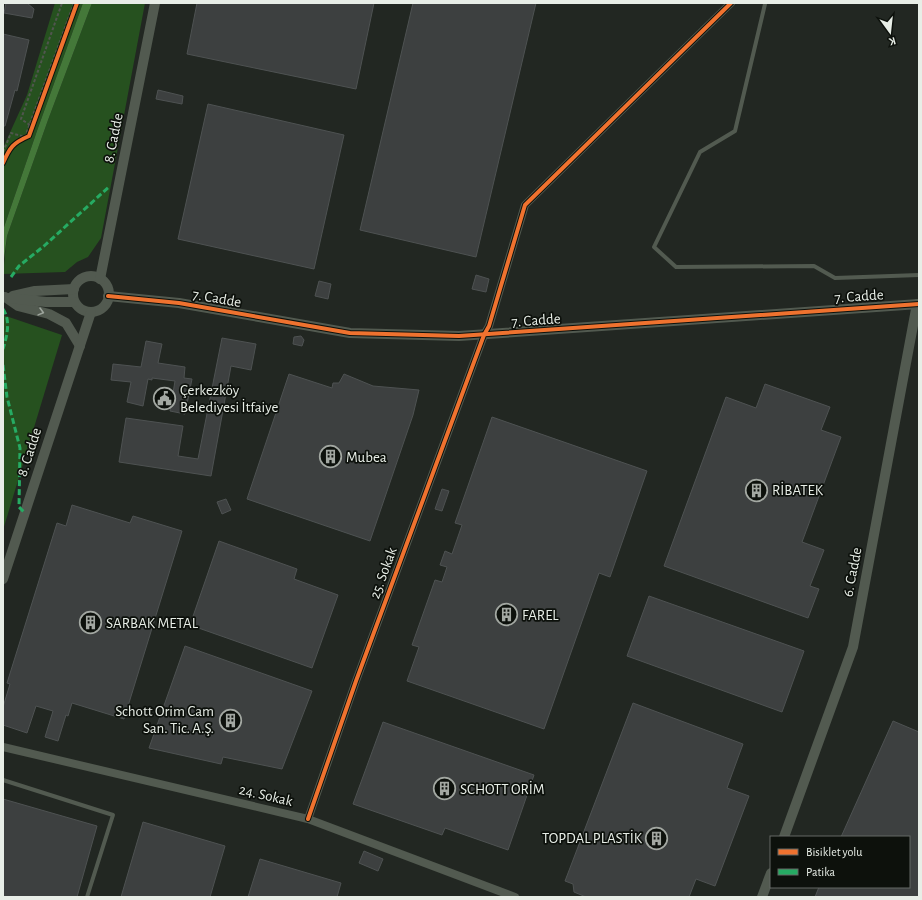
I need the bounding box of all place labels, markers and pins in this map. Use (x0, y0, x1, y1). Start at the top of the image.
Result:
place label: Çerkezköy Belediyesi İtfaiye (180, 383, 278, 415)
public building icon: Çerkezköy Belediyesi İtfaiye (152, 386, 178, 412)
building icon: Mubea (317, 444, 343, 470)
place label: Mubea (346, 450, 387, 465)
building icon: RİBATEK (743, 477, 769, 503)
place label: RİBATEK (772, 481, 824, 498)
building icon: FAREL (494, 602, 520, 628)
place label: FAREL (522, 608, 559, 623)
building icon: SARBAK METAL (77, 610, 103, 636)
place label: SARBAK METAL (106, 616, 199, 631)
place label: Schott Orim Cam San. Tic. A.Ş. (115, 704, 214, 736)
building icon: Schott Orim Cam San. Tic. A.Ş. (217, 707, 243, 733)
building icon: SCHOTT ORİM (431, 776, 457, 802)
place label: SCHOTT ORİM (460, 780, 545, 797)
building icon: TOPDAL PLASTİK (644, 825, 670, 851)
place label: TOPDAL PLASTİK (542, 829, 643, 846)

